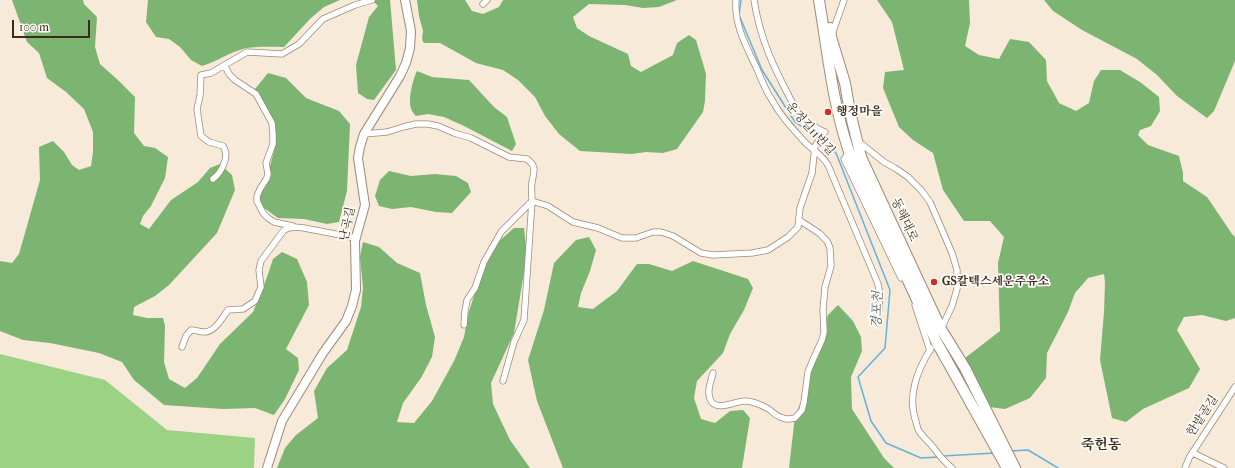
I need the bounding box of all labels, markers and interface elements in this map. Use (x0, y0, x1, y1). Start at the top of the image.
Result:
scale bar (14, 12, 92, 38)
text: 100 m (19, 20, 49, 34)
street label: 운정길11번길 (782, 99, 838, 159)
place label: 행정마을 (836, 105, 882, 119)
marker: 행정마을 (823, 107, 833, 117)
street label: 동해대로 (888, 196, 920, 244)
street label: 난곡길 (337, 205, 359, 243)
place label: GS칼텍스세운주유소 (942, 275, 1049, 289)
marker: GS칼텍스세운주유소 (929, 277, 939, 287)
water label: 경포천 (870, 291, 886, 329)
street label: 한밭골길 (1184, 393, 1222, 439)
district label: 죽헌동 (1081, 438, 1121, 454)

